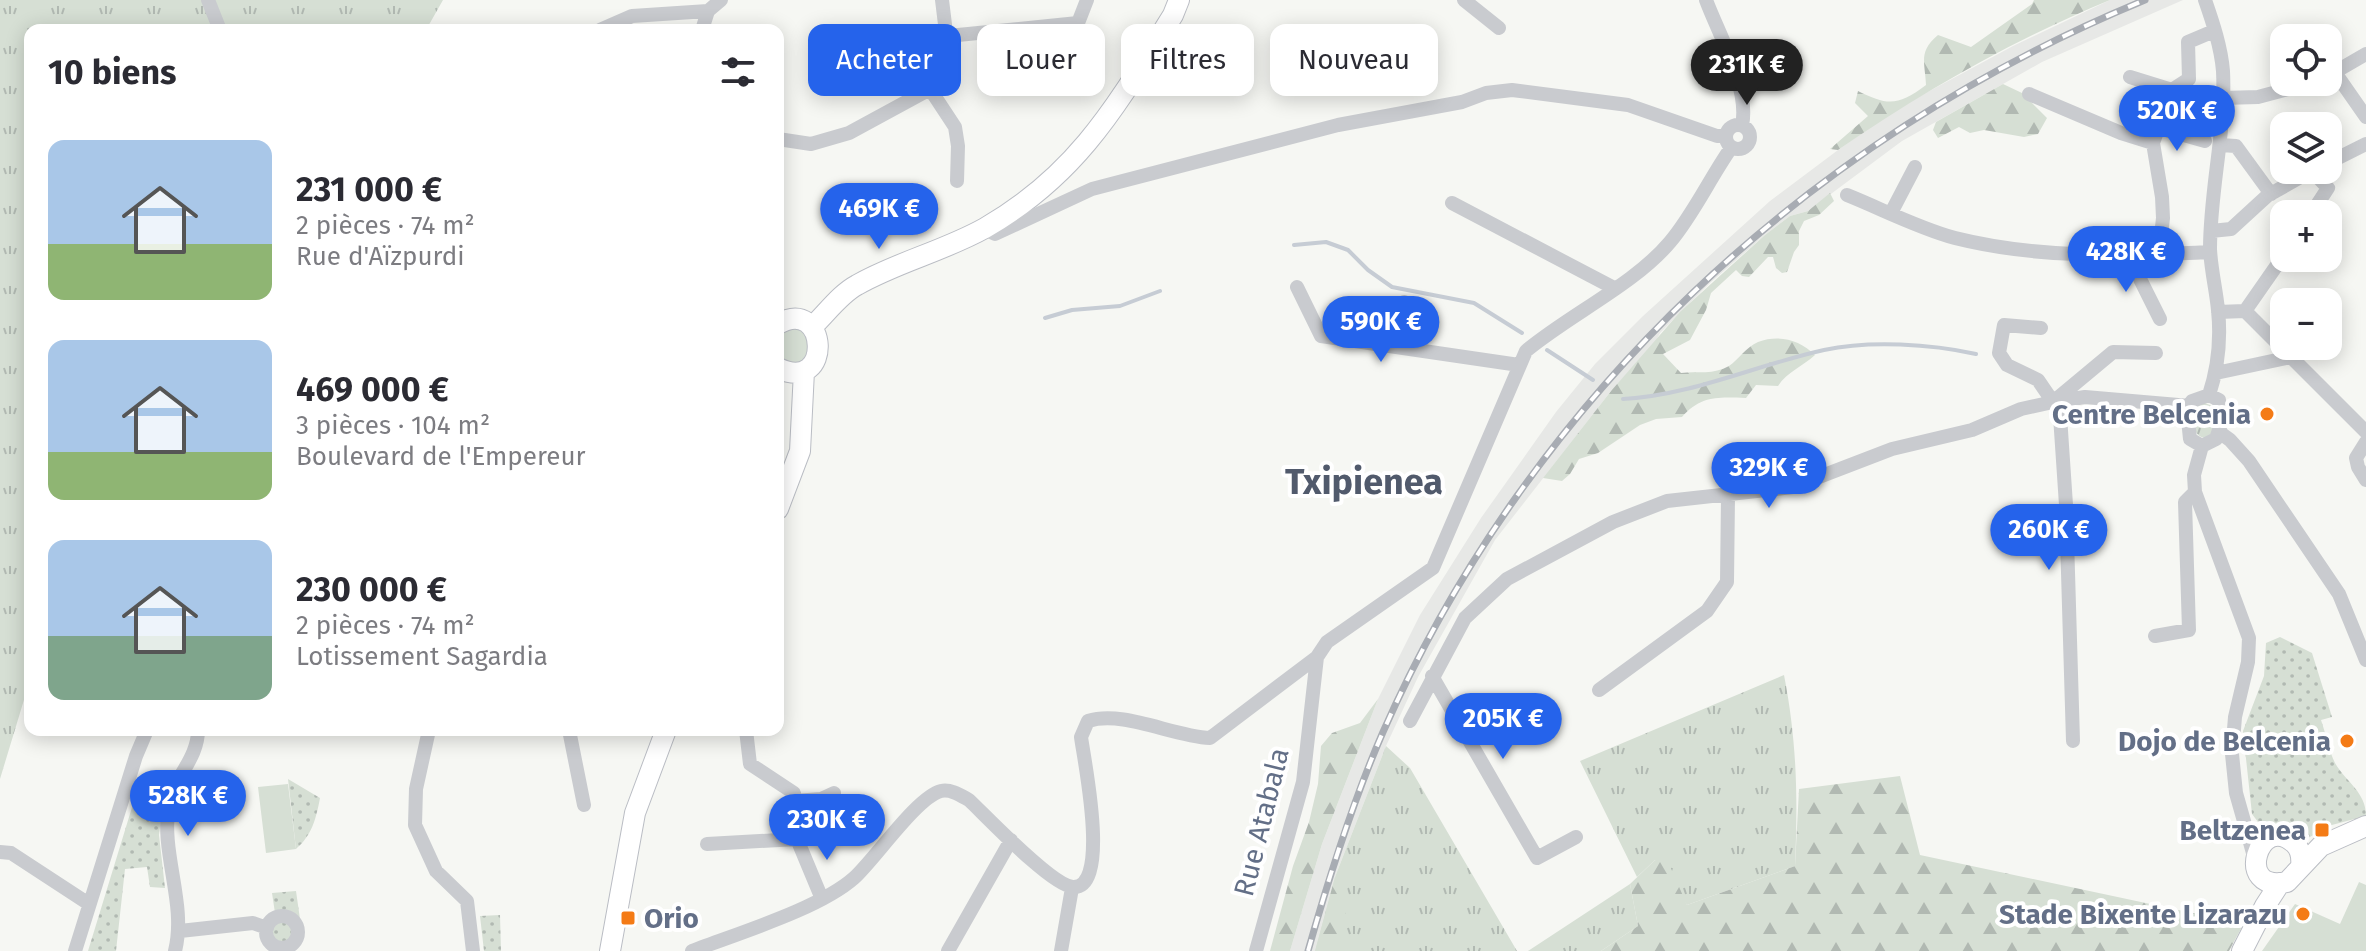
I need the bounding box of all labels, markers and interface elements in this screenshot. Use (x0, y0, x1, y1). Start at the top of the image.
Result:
chip: Acheter (808, 24, 961, 96)
chip: Louer (977, 24, 1105, 96)
chip: Filtres (1121, 24, 1254, 96)
chip: Nouveau (1270, 24, 1438, 96)
map controls (2270, 24, 2342, 360)
button: locate (2270, 24, 2342, 96)
pin: 231K € (1682, 39, 1812, 107)
text: 231K € (1709, 49, 1785, 80)
icon: filters (716, 50, 760, 94)
text: 10 biens (48, 52, 176, 93)
pin: 520K € (2112, 85, 2242, 153)
text: 520K € (2137, 95, 2217, 126)
button: layers (2270, 112, 2342, 184)
text: 231 000 € (296, 169, 442, 210)
icon: home (112, 172, 208, 268)
pin: 469K € (814, 183, 944, 251)
text: 469K € (838, 193, 920, 224)
button: + (2270, 200, 2342, 272)
text: 2 pièces · 74 m² (296, 210, 475, 241)
pin: 428K € (2061, 226, 2191, 294)
text: 428K € (2086, 236, 2166, 267)
text: Rue d'Aïzpurdi (296, 241, 465, 272)
button: − (2270, 288, 2342, 360)
pin: 590K € (1316, 296, 1446, 364)
text: 590K € (1340, 306, 1422, 337)
text: 469 000 € (296, 369, 449, 410)
icon: home (112, 372, 208, 468)
place label: Centre Belcenia (2052, 398, 2251, 431)
marker: Centre Belcenia (2258, 405, 2276, 423)
text: 3 pièces · 104 m² (296, 410, 490, 441)
text: Boulevard de l'Empereur (296, 441, 586, 472)
pin: 329K € (1704, 442, 1834, 510)
text: 329K € (1730, 452, 1809, 483)
district label: Txipienea (1285, 460, 1443, 504)
pin: 260K € (1984, 504, 2114, 572)
text: 260K € (2008, 514, 2090, 545)
text: 230 000 € (296, 569, 447, 610)
icon: home (112, 572, 208, 668)
text: 2 pièces · 74 m² (296, 610, 475, 641)
text: Lotissement Sagardia (296, 641, 548, 672)
pin: 205K € (1438, 693, 1568, 761)
text: 205K € (1463, 703, 1543, 734)
place label: Dojo de Belcenia (2118, 725, 2331, 758)
marker: Dojo de Belcenia (2338, 732, 2356, 750)
street label: Rue Atabala (1227, 745, 1296, 900)
pin: 528K € (123, 770, 253, 838)
text: 528K € (148, 780, 228, 811)
pin: 230K € (762, 794, 892, 862)
text: 230K € (787, 804, 867, 835)
place label: Beltzenea (2179, 814, 2306, 847)
marker: Beltzenea (2313, 821, 2331, 839)
place label: Stade Bixente Lizarazu (1999, 898, 2287, 931)
place label: Orio (644, 902, 699, 935)
marker: Stade Bixente Lizarazu (2294, 905, 2312, 923)
marker: Orio (619, 909, 637, 927)

